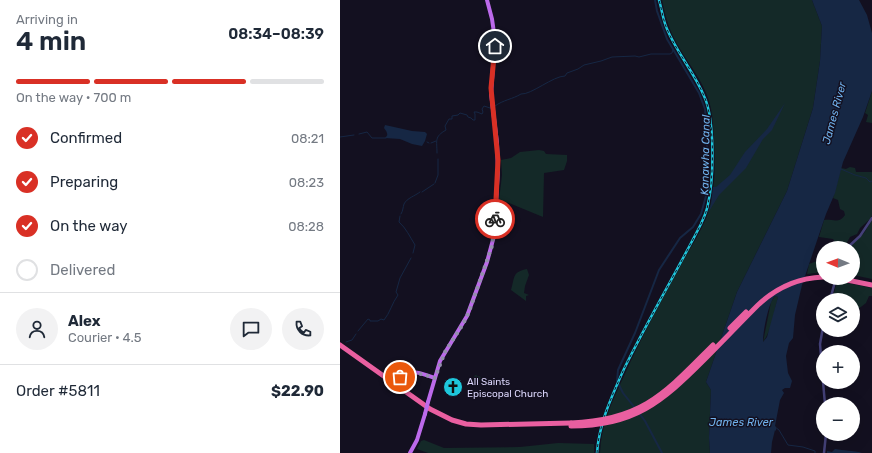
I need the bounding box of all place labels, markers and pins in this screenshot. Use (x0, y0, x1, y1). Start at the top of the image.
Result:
pin (478, 29, 512, 63)
pin (383, 360, 417, 394)
church icon: All Saints Episcopal Church (442, 376, 464, 398)
place label: All Saints Episcopal Church (467, 376, 548, 400)

